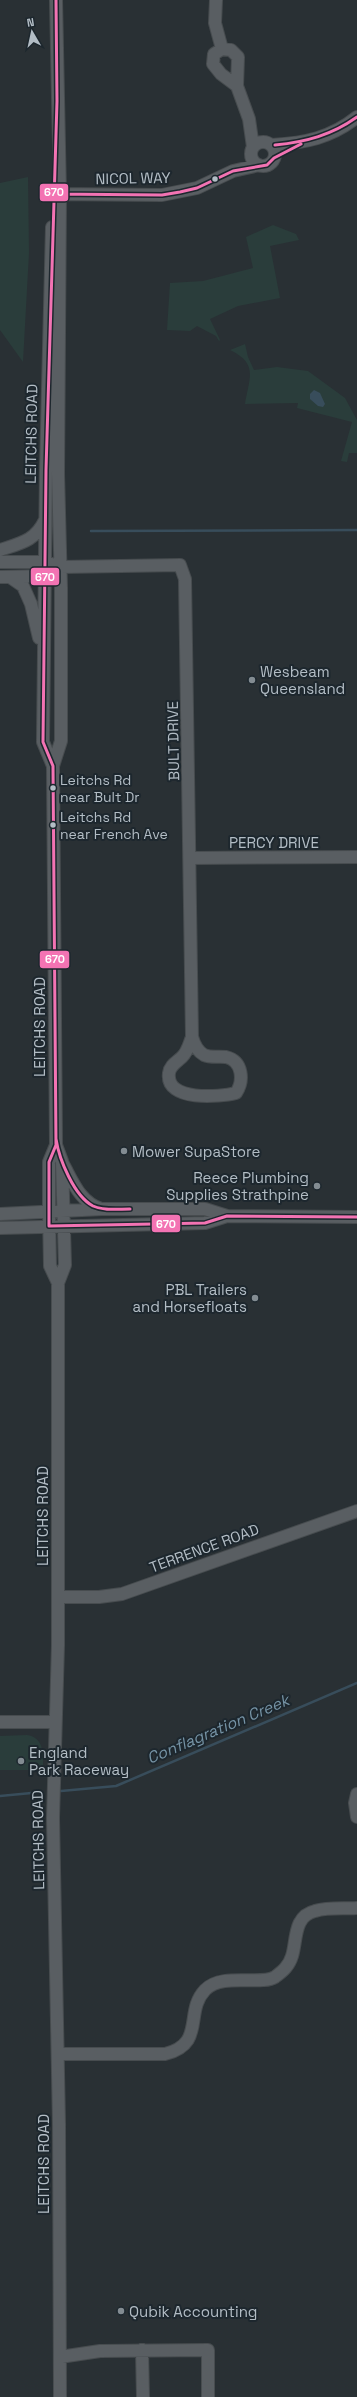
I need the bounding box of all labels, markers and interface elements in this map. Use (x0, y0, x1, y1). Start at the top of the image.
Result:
north arrow (12, 12, 52, 52)
text: N (26, 15, 35, 30)
street label: NICOL WAY (95, 168, 171, 188)
unlabelled marker (210, 174, 220, 184)
line badge: 670 (39, 183, 69, 202)
text: 670 (44, 185, 64, 199)
street label: LEITCHS ROAD (21, 384, 41, 484)
line badge: 670 (30, 567, 60, 586)
text: 670 (35, 570, 55, 584)
place label: Wesbeam Queensland (260, 662, 345, 698)
marker: Wesbeam Queensland (247, 675, 257, 685)
street label: BULT DRIVE (163, 701, 183, 781)
place label: Leitchs Rd near Bult Dr (60, 771, 140, 806)
marker: Leitchs Rd near Bult Dr (48, 783, 58, 793)
place label: Leitchs Rd near French Ave (60, 808, 168, 843)
marker: Leitchs Rd near French Ave (48, 820, 58, 830)
street label: PERCY DRIVE (229, 833, 319, 852)
line badge: 670 (39, 950, 70, 969)
text: 670 (45, 952, 65, 966)
street label: LEITCHS ROAD (30, 977, 49, 1077)
place label: Mower SupaStore (132, 1142, 260, 1161)
marker: Mower SupaStore (119, 1146, 129, 1156)
place label: Reece Plumbing Supplies Strathpine (166, 1168, 309, 1204)
marker: Reece Plumbing Supplies Strathpine (312, 1181, 322, 1191)
line badge: 670 (151, 1214, 181, 1233)
text: 670 (156, 1217, 176, 1231)
place label: PBL Trailers and Horsefloats (132, 1280, 247, 1316)
marker: PBL Trailers and Horsefloats (250, 1293, 260, 1303)
street label: LEITCHS ROAD (33, 1466, 52, 1566)
street label: TERRENCE ROAD (147, 1519, 261, 1577)
water label: Conflagration Creek (144, 1689, 295, 1769)
place label: England Park Raceway (29, 1743, 129, 1779)
marker: England Park Raceway (16, 1756, 26, 1766)
street label: LEITCHS ROAD (28, 1790, 48, 1890)
street label: LEITCHS ROAD (34, 2114, 53, 2214)
place label: Qubik Accounting (129, 2302, 258, 2321)
marker: Qubik Accounting (116, 2306, 126, 2316)

